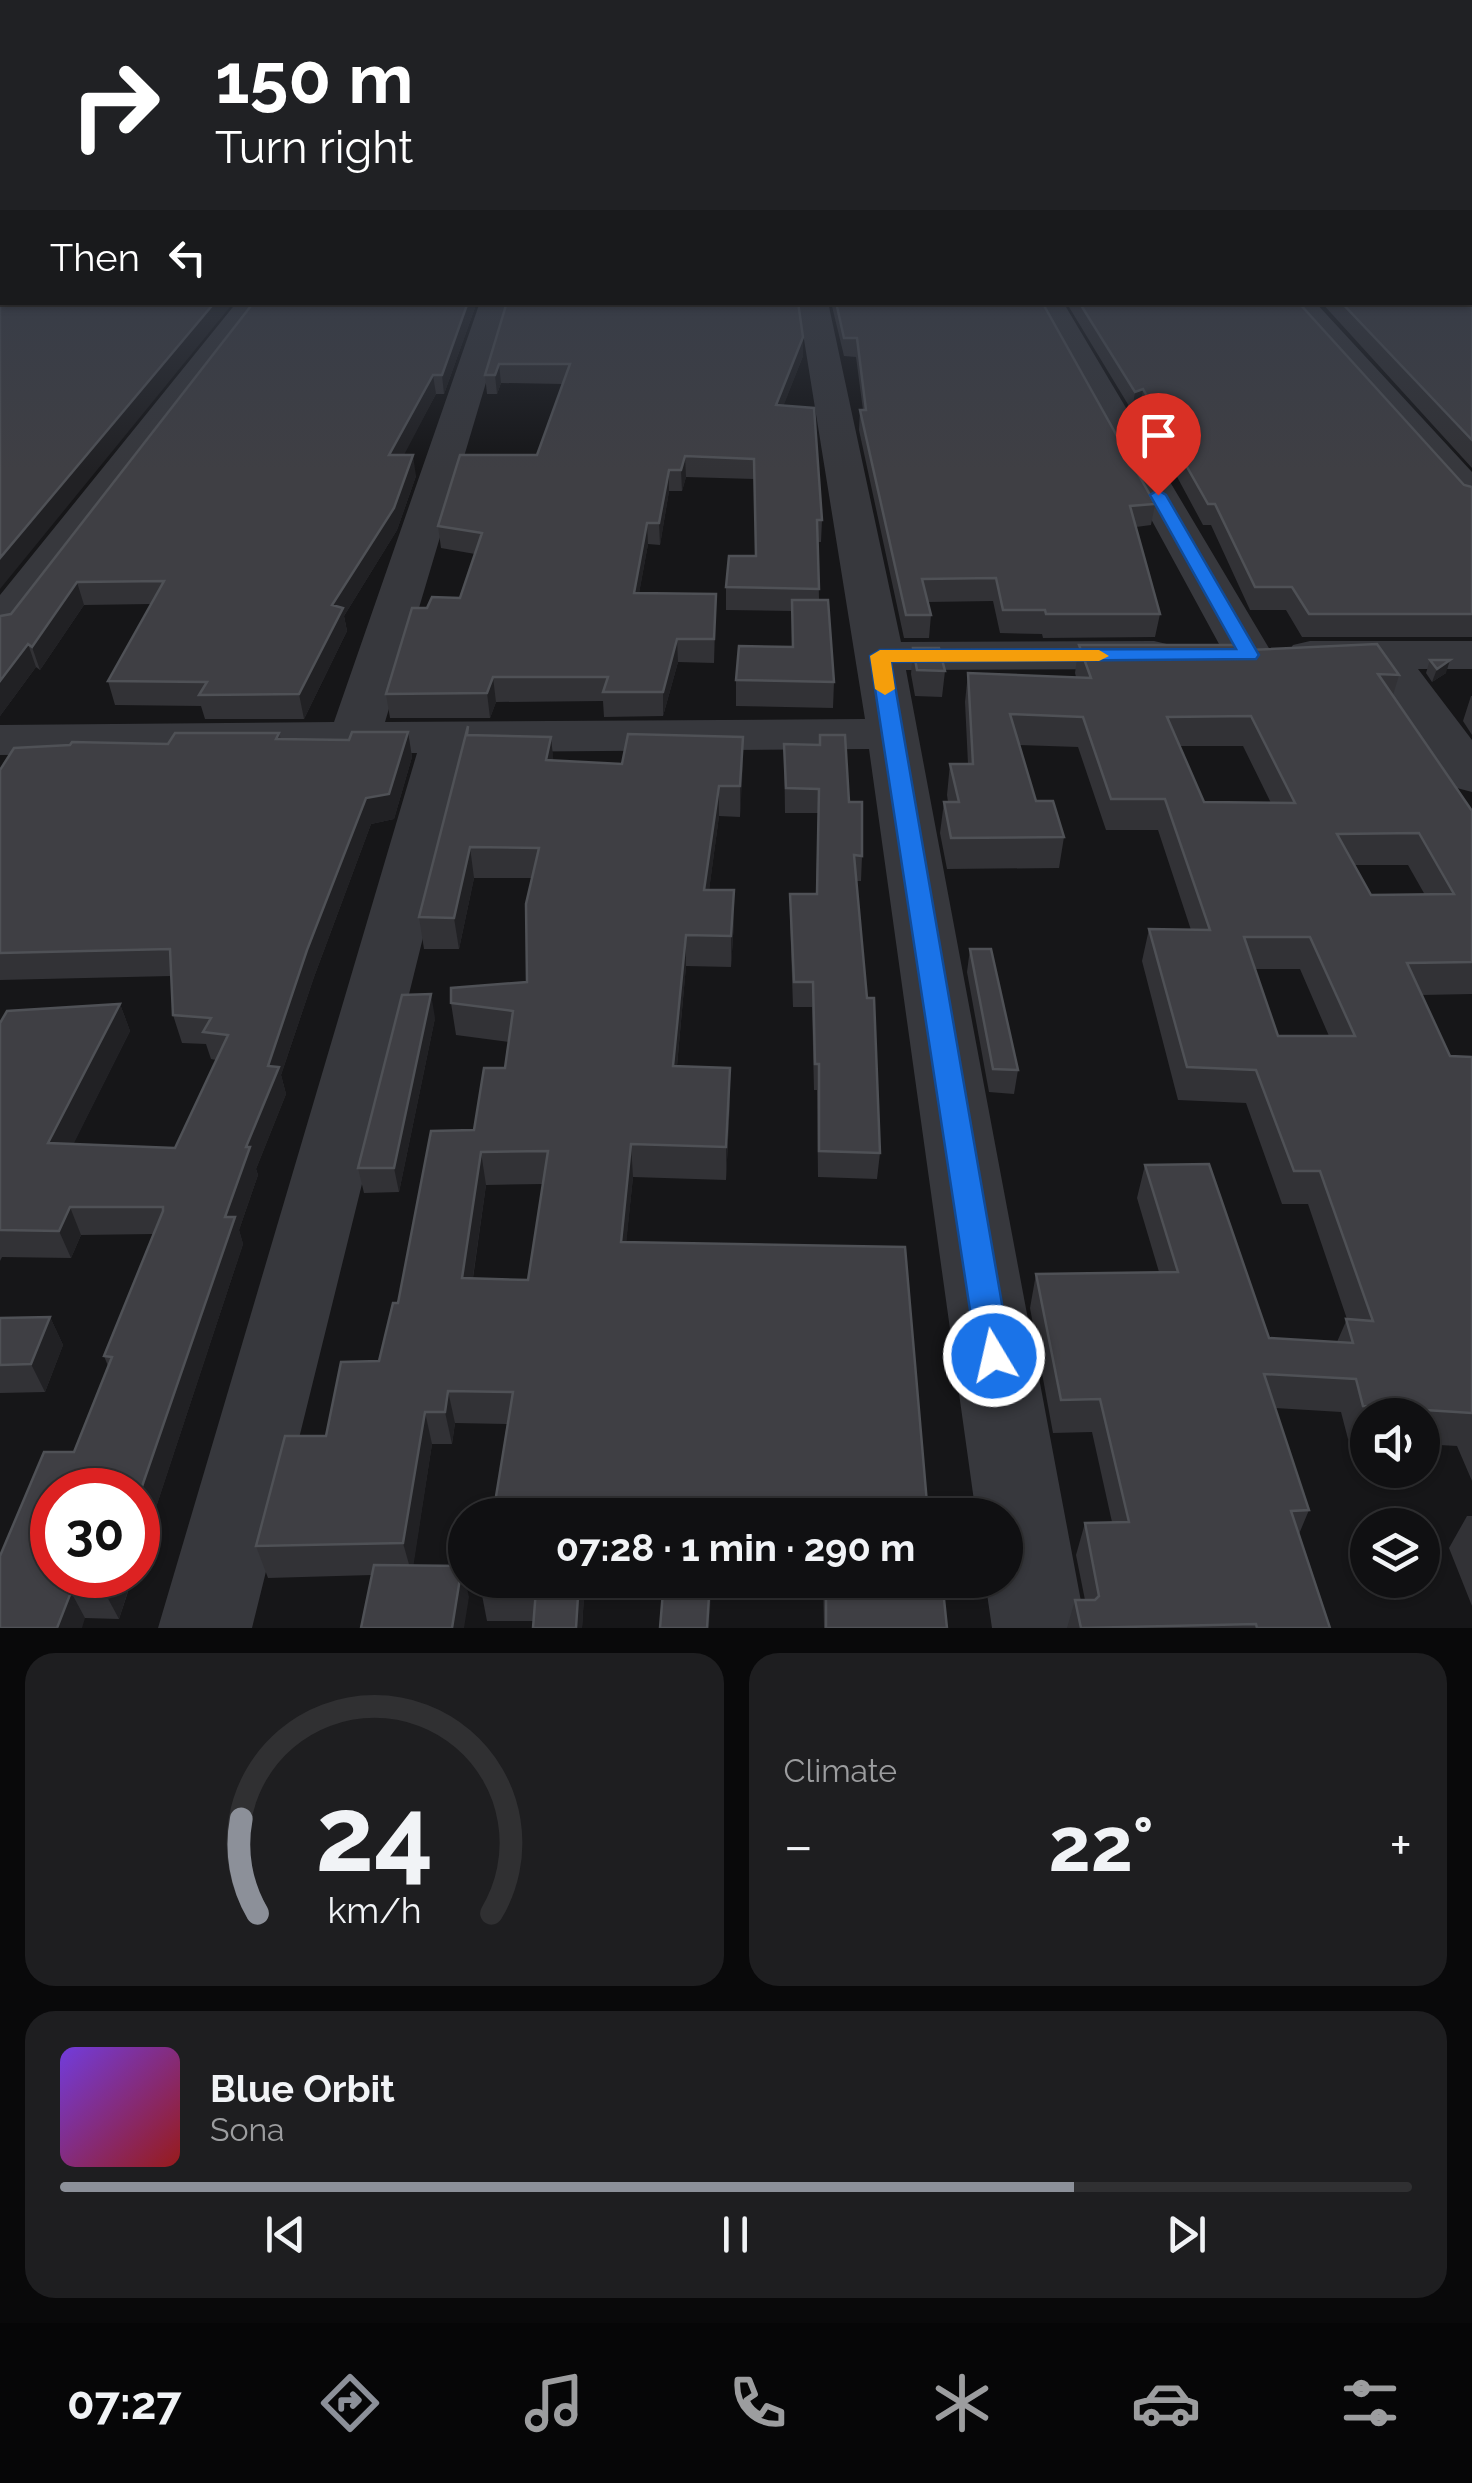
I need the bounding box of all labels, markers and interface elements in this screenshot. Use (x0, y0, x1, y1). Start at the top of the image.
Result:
text: 150 m (215, 37, 413, 119)
icon: right (50, 40, 180, 170)
text: Turn right (215, 121, 413, 174)
icon: left (160, 230, 215, 285)
text: Then (50, 235, 140, 280)
pin (1116, 393, 1201, 496)
icon: arrive (1131, 408, 1186, 463)
position arrow (942, 1304, 1046, 1408)
map controls (1350, 1398, 1440, 1598)
button: sound (1350, 1398, 1440, 1488)
speed limit sign: 30 (30, 1468, 160, 1598)
button: layers (1350, 1508, 1440, 1598)
text: 07:28 · 1 min · 290 m (556, 1525, 915, 1570)
text: Climate (784, 1752, 897, 1789)
text: 24 (315, 1773, 433, 1895)
text: 22° (1048, 1800, 1154, 1889)
text: − (784, 1813, 813, 1878)
text: + (1389, 1813, 1412, 1878)
text: km/h (327, 1889, 421, 1931)
text: Blue Orbit (210, 2066, 395, 2111)
text: Sona (210, 2111, 285, 2148)
icon: previous (258, 2207, 313, 2262)
icon: pause (708, 2207, 763, 2262)
icon: next (1159, 2207, 1214, 2262)
icon: directions (315, 2368, 385, 2438)
icon: music (519, 2368, 589, 2438)
icon: phone (723, 2368, 793, 2438)
icon: climate (927, 2368, 997, 2438)
icon: car (1131, 2368, 1201, 2438)
icon: filters (1335, 2368, 1405, 2438)
text: 07:27 (67, 2377, 182, 2430)

